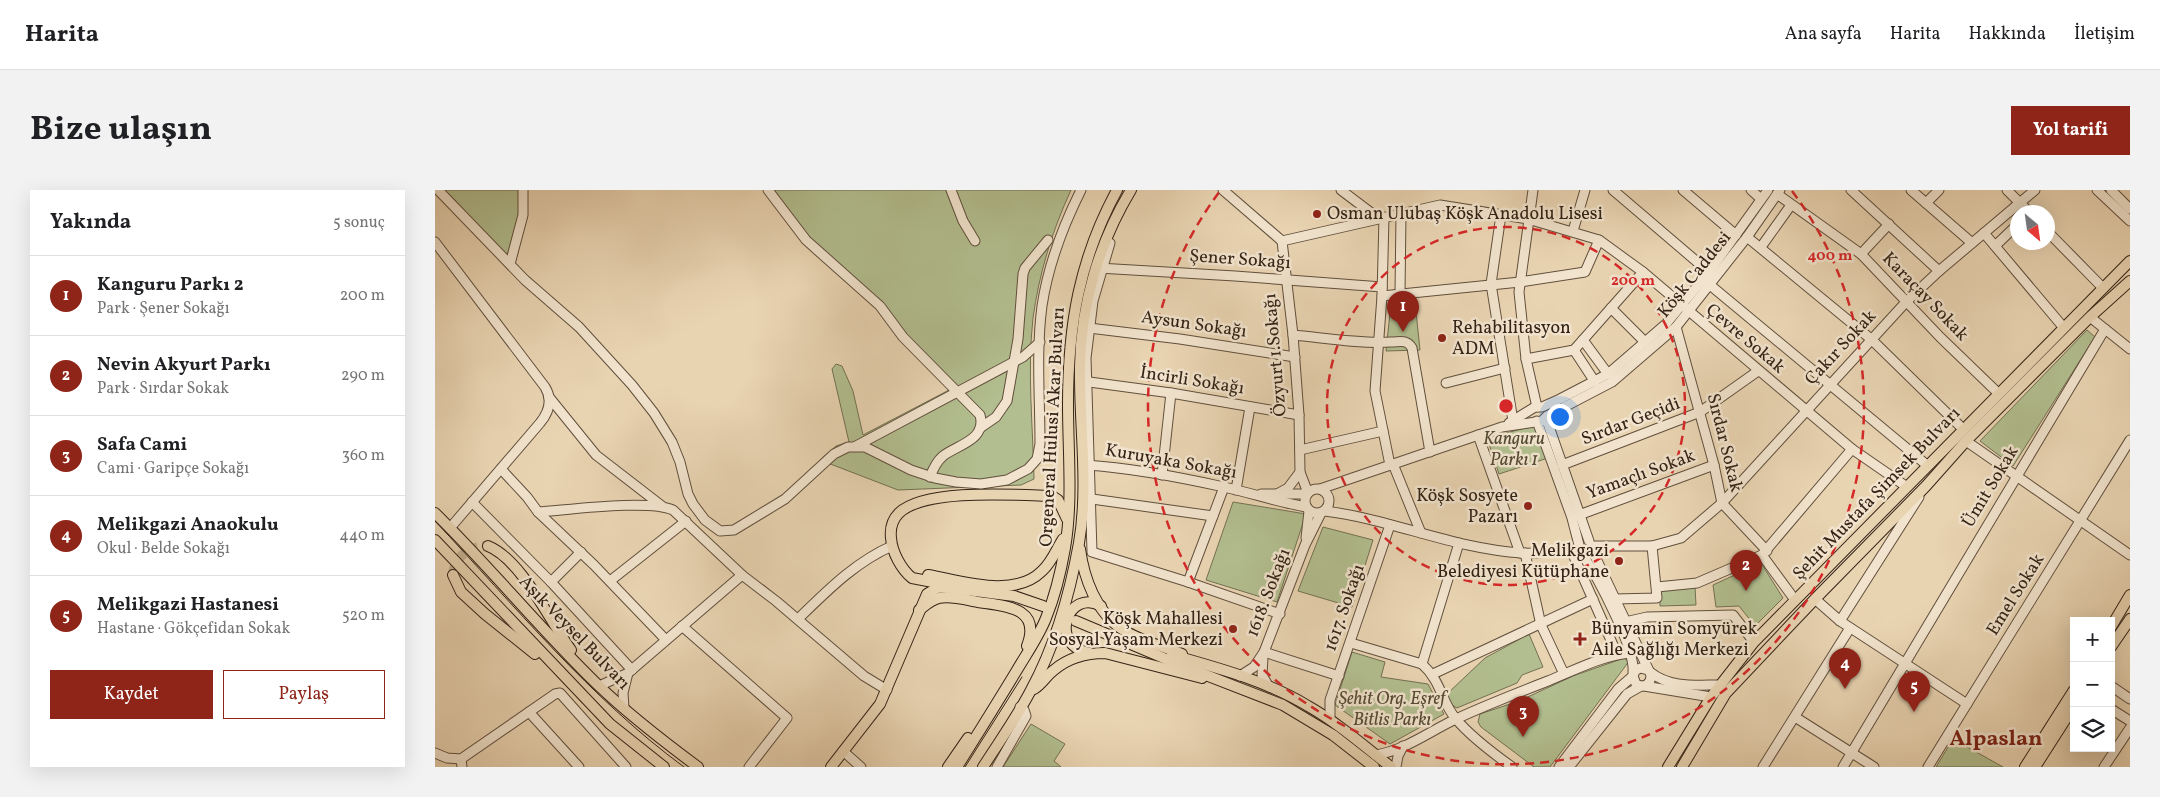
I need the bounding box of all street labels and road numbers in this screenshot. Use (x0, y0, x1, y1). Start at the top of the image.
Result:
street label: Köşk Caddesi (1652, 226, 1738, 324)
street label: Şener Sokağı (1188, 244, 1292, 276)
street label: Karaçay Sokak (1876, 247, 1974, 347)
street label: Özyurt 1.Sokağı (1258, 292, 1294, 418)
street label: Çevre Sokak (1700, 298, 1790, 380)
street label: Aysun Sokağı (1140, 305, 1248, 345)
street label: Çakır Sokak (1799, 305, 1883, 391)
street label: Orgeneral Hulusi Akar Bulvarı (1034, 307, 1072, 547)
street label: İncirli Sokağı (1138, 360, 1246, 402)
street label: Sırdar Sokak (1700, 391, 1748, 495)
street label: Sırdar Geçidi (1578, 392, 1684, 452)
street label: Şehit Mustafa Şimsek Bulvarı (1787, 402, 1967, 586)
street label: Kuruyaka Sokağı (1103, 438, 1239, 486)
street label: Ümit Sokak (1957, 441, 2025, 533)
street label: Yamaçlı Sokak (1583, 444, 1699, 506)
street label: 1618. Sokağı (1241, 545, 1297, 641)
street label: Emel Sokak (1981, 549, 2051, 641)
street label: 1617. Sokağı (1318, 561, 1372, 655)
street label: Aşık Veysel Bulvarı (513, 570, 635, 696)

